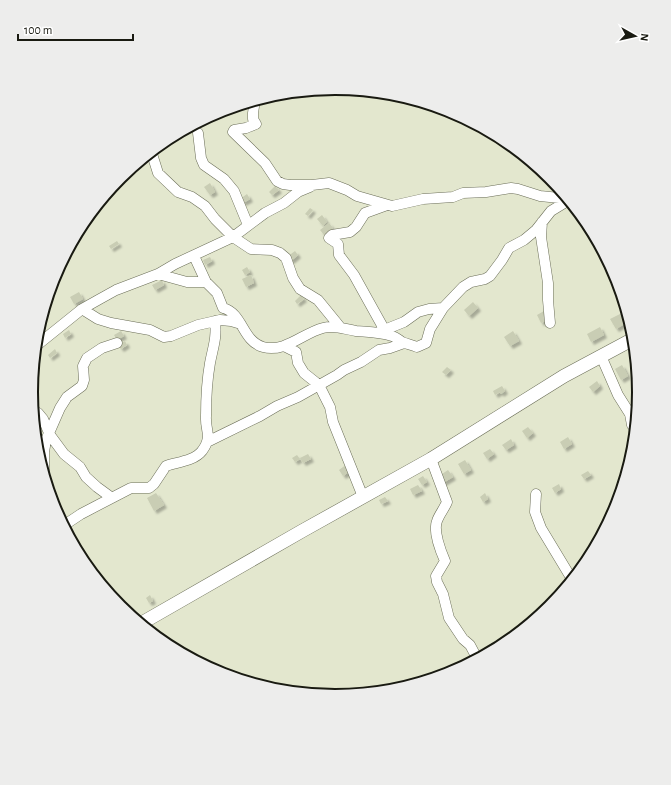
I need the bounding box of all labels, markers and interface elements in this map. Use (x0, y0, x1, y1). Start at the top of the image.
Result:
scale bar (18, 16, 133, 42)
north arrow (615, 16, 655, 56)
text: 100 m (24, 24, 52, 36)
text: N (638, 33, 650, 42)

